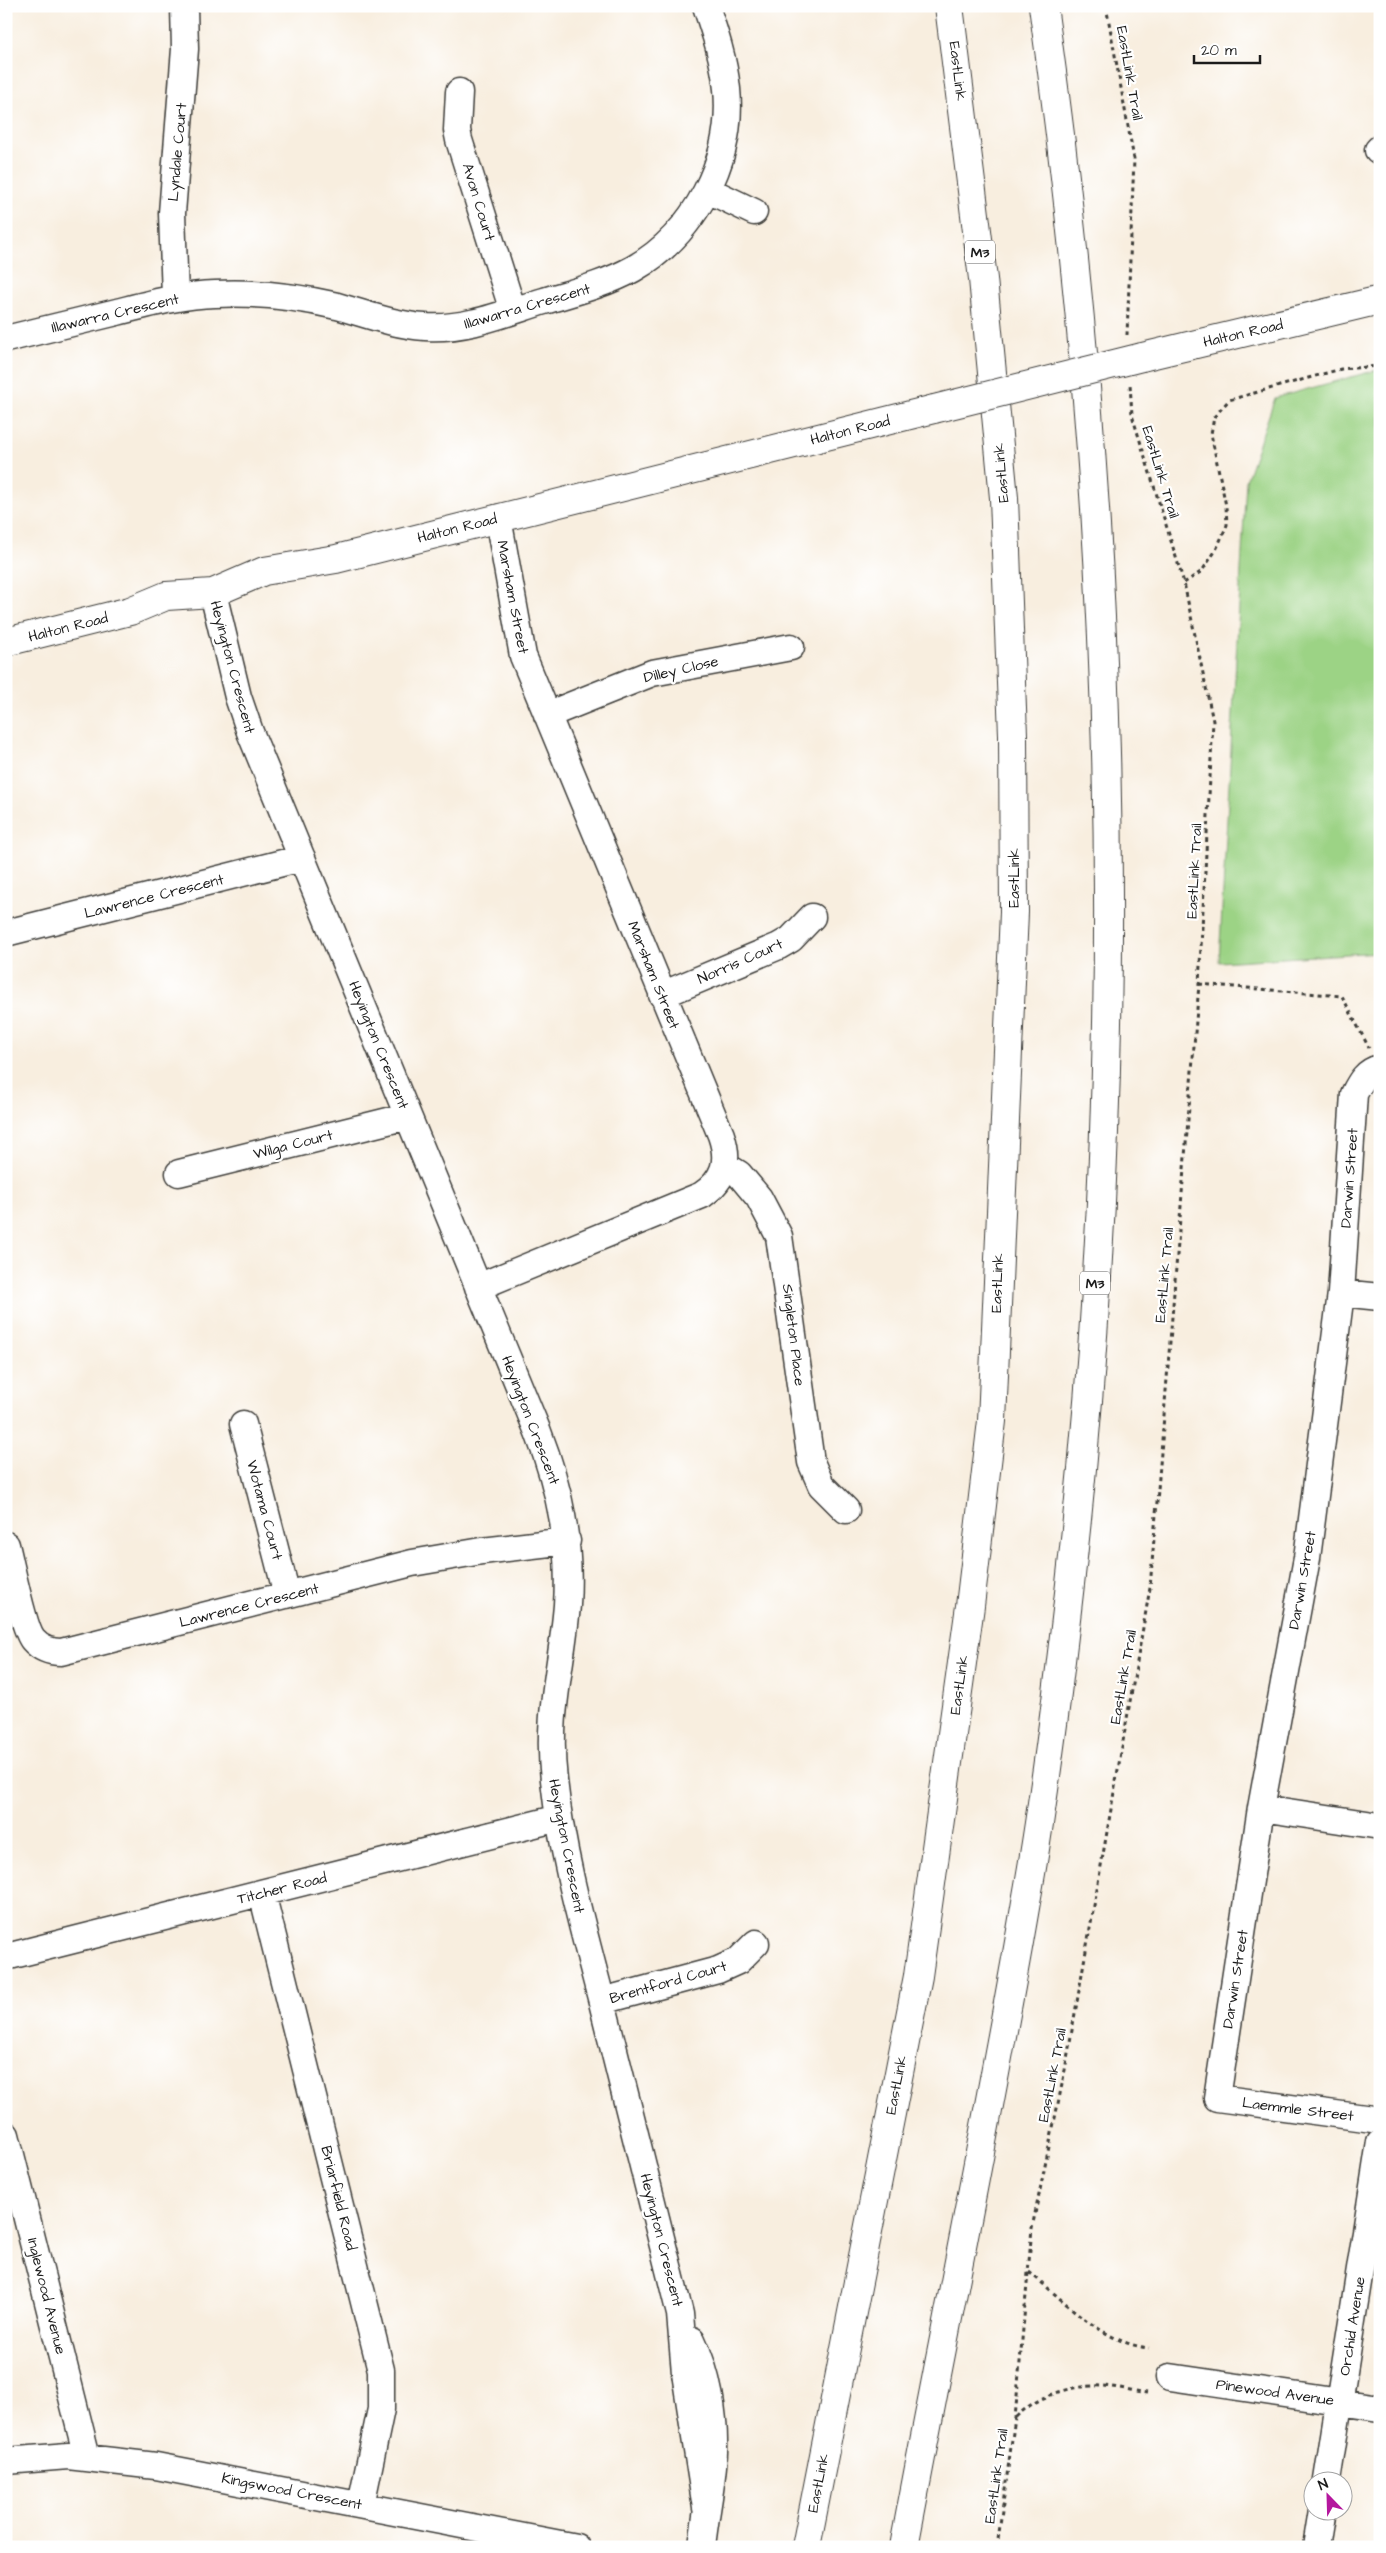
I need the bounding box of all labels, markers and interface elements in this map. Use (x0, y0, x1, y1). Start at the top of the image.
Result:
street label: EastLink Trail (1111, 24, 1148, 122)
scale bar (1194, 32, 1260, 64)
street label: EastLink (943, 40, 972, 102)
text: 20 m (1201, 40, 1237, 61)
street label: Lyndale Court (163, 102, 193, 202)
street label: Avon Court (457, 161, 500, 244)
road number: M3 (965, 240, 995, 264)
street label: Illawarra Crescent (462, 278, 593, 335)
street label: Illawarra Crescent (49, 289, 181, 338)
street label: Halton Road (1201, 314, 1285, 353)
street label: Halton Road (808, 410, 893, 451)
street label: EastLink Trail (1137, 423, 1185, 521)
street label: EastLink (988, 442, 1015, 504)
street label: Halton Road (415, 508, 500, 549)
street label: Marsham Street (491, 539, 534, 655)
street label: Heyington Crescent (204, 598, 260, 736)
street label: Halton Road (26, 607, 111, 648)
street label: Dilley Close (642, 651, 721, 689)
street label: EastLink Trail (1182, 823, 1207, 919)
street label: EastLink (1004, 848, 1025, 908)
street label: Lawrence Crescent (82, 869, 226, 924)
street label: Marsham Street (622, 918, 685, 1032)
street label: Norris Court (694, 933, 786, 990)
street label: Heyington Crescent (342, 978, 414, 1113)
street label: Wilga Court (251, 1124, 335, 1165)
street label: Darwin Street (1336, 1128, 1363, 1229)
street label: EastLink Trail (1150, 1227, 1179, 1323)
street label: EastLink (986, 1253, 1009, 1313)
road number: M3 (1080, 1272, 1110, 1295)
street label: Singleton Place (776, 1283, 810, 1387)
street label: Heyington Crescent (495, 1353, 565, 1488)
street label: Wotama Court (241, 1458, 288, 1562)
street label: Darwin Street (1283, 1529, 1322, 1631)
street label: Lawrence Crescent (177, 1578, 321, 1633)
street label: EastLink Trail (1105, 1628, 1142, 1726)
street label: EastLink (945, 1654, 974, 1716)
street label: Heyington Crescent (542, 1777, 590, 1915)
street label: Titcher Road (235, 1867, 329, 1910)
street label: Darwin Street (1217, 1928, 1254, 2030)
street label: Brentford Court (607, 1956, 729, 2009)
street label: EastLink Trail (1033, 2026, 1072, 2124)
street label: EastLink (881, 2054, 912, 2116)
street label: Laemmle Street (1241, 2092, 1355, 2127)
street label: Briarfield Road (315, 2144, 362, 2253)
street label: Heyington Crescent (634, 2171, 688, 2309)
street label: Inglewood Avenue (21, 2236, 71, 2357)
street label: Orchid Avenue (1334, 2275, 1371, 2377)
street label: Pinewood Avenue (1215, 2374, 1335, 2411)
street label: EastLink Trail (979, 2427, 1014, 2525)
street label: EastLink (803, 2452, 834, 2514)
street label: Kingswood Crescent (220, 2468, 364, 2516)
north arrow (1304, 2470, 1354, 2520)
text: N (1315, 2474, 1331, 2496)

